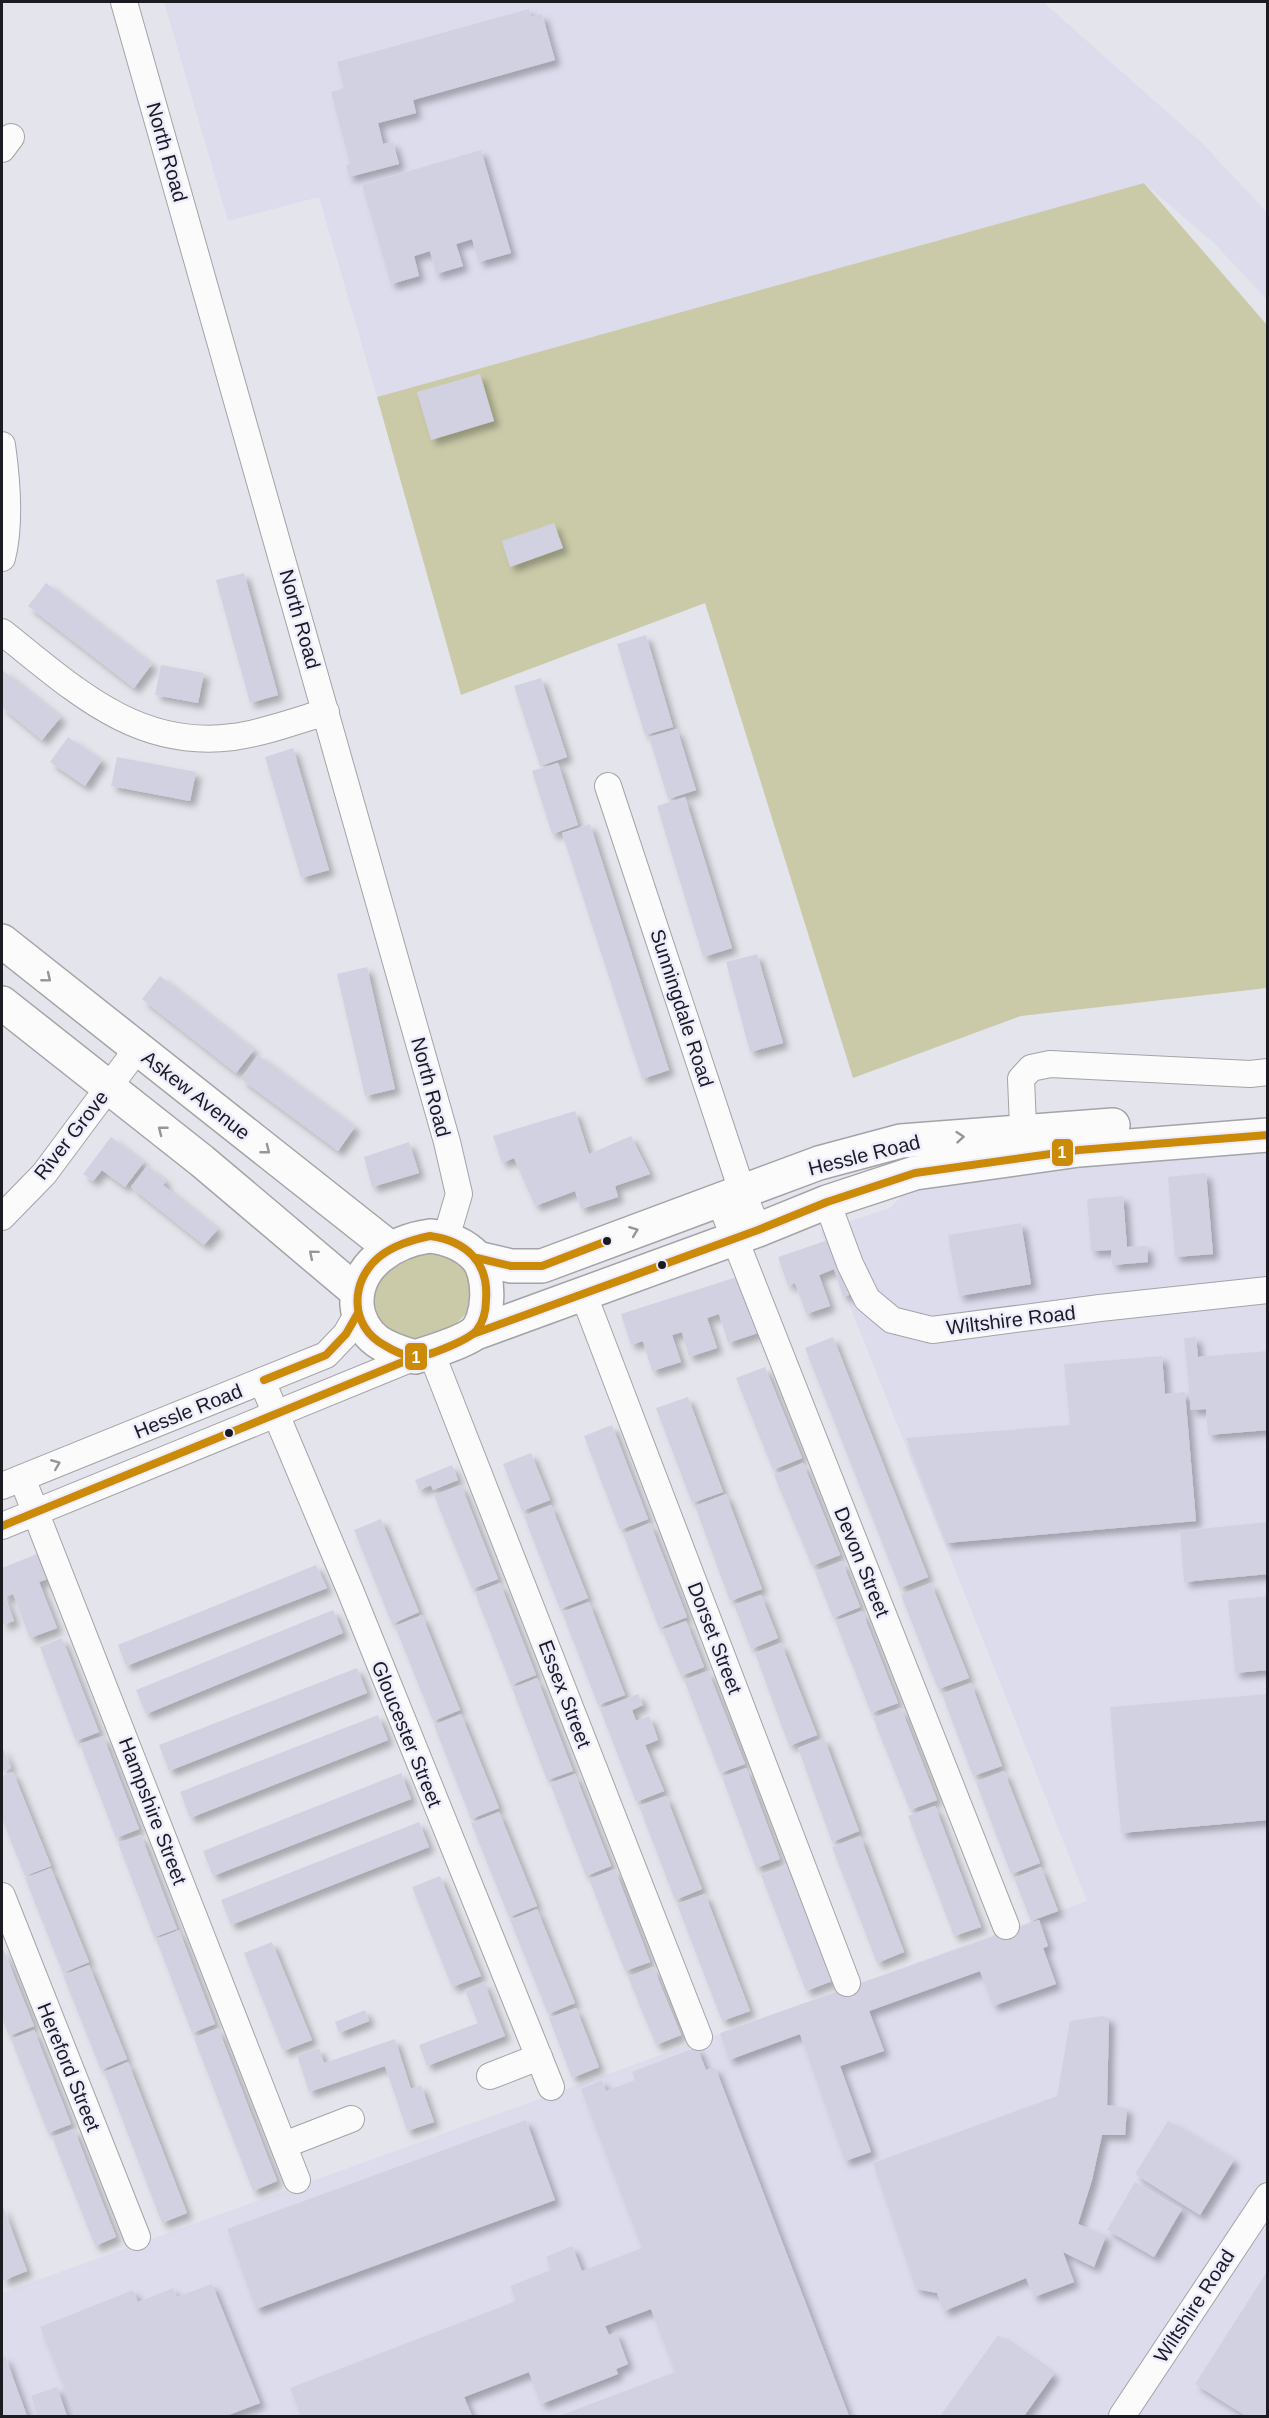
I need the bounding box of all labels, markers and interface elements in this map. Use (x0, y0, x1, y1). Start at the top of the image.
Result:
street label: North Road (142, 100, 192, 204)
street label: North Road (275, 567, 325, 671)
street label: Sunningdale Road (646, 926, 718, 1090)
one-way arrow (40, 971, 51, 982)
street label: North Road (407, 1035, 455, 1139)
street label: Askew Avenue (138, 1046, 254, 1144)
street label: River Grove (29, 1086, 113, 1184)
one-way arrow (158, 1126, 169, 1137)
street label: Hessle Road (806, 1130, 922, 1180)
one-way arrow (956, 1130, 965, 1143)
line badge: 1 (1051, 1138, 1074, 1167)
one-way arrow (260, 1143, 271, 1154)
text: 1 (1058, 1144, 1067, 1161)
one-way arrow (627, 1226, 638, 1238)
unlabelled marker (601, 1235, 613, 1247)
one-way arrow (309, 1250, 320, 1261)
unlabelled marker (656, 1259, 668, 1271)
street label: Wiltshire Road (945, 1301, 1077, 1339)
line badge: 1 (404, 1342, 428, 1371)
text: 1 (412, 1349, 421, 1366)
street label: Hessle Road (131, 1379, 245, 1443)
unlabelled marker (223, 1427, 235, 1439)
one-way arrow (50, 1459, 61, 1472)
street label: Devon Street (830, 1504, 894, 1621)
street label: Dorset Street (684, 1579, 747, 1697)
street label: Essex Street (534, 1637, 596, 1751)
street label: Gloucester Street (368, 1658, 447, 1811)
street label: Hampshire Street (115, 1734, 191, 1888)
street label: Hereford Street (33, 1999, 105, 2135)
street label: Wiltshire Road (1149, 2245, 1239, 2367)

